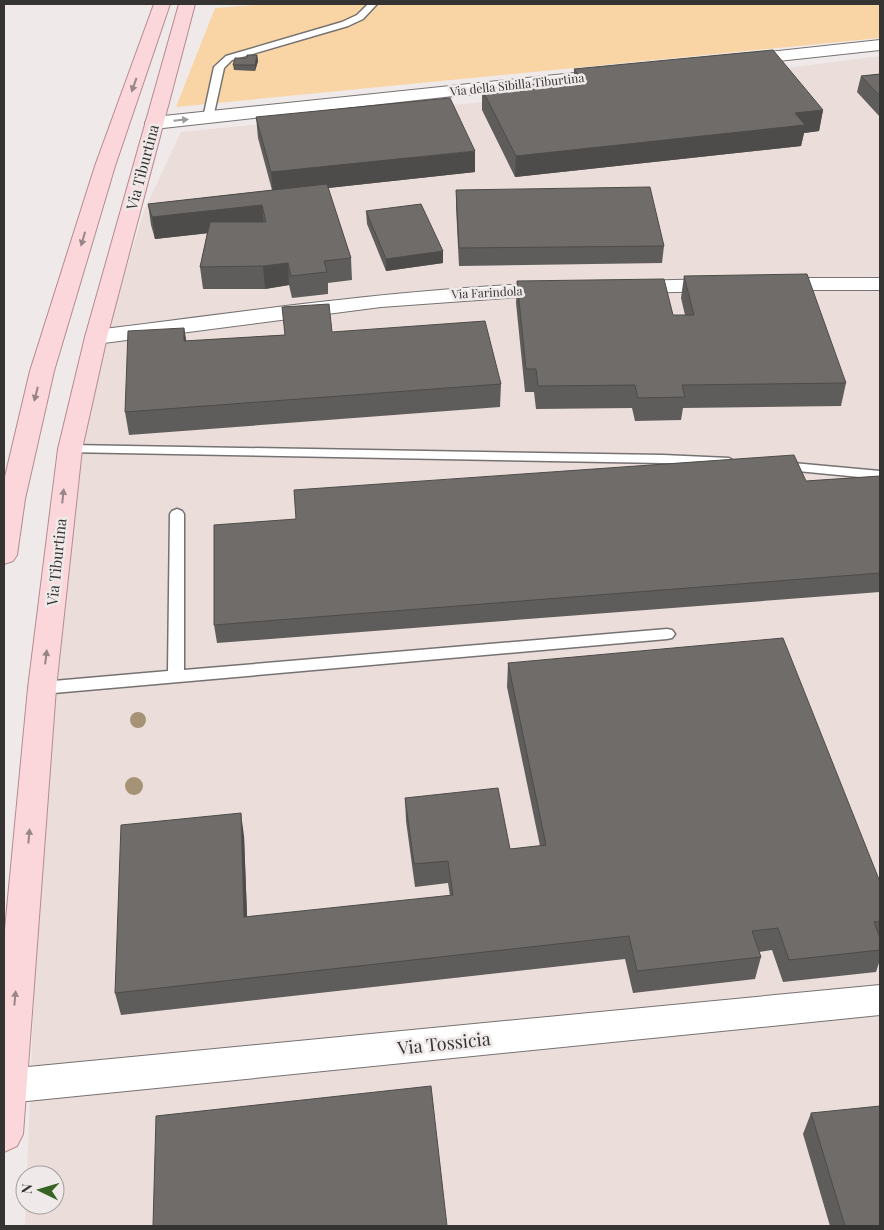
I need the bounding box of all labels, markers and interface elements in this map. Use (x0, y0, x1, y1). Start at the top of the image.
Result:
street label: Via della Sibilla Tiburtina (448, 69, 585, 99)
one-way arrow (130, 77, 137, 92)
one-way arrow (173, 116, 189, 124)
street label: Via Tiburtina (121, 122, 163, 213)
one-way arrow (79, 232, 87, 247)
street label: Via Farindola (450, 282, 523, 302)
one-way arrow (32, 387, 40, 402)
one-way arrow (60, 487, 68, 503)
street label: Via Tiburtina (41, 517, 71, 608)
one-way arrow (42, 649, 50, 665)
one-way arrow (25, 828, 33, 844)
one-way arrow (11, 990, 19, 1006)
street label: Via Tossicia (395, 1026, 492, 1060)
north arrow (15, 1165, 65, 1215)
text: N (17, 1183, 36, 1195)

